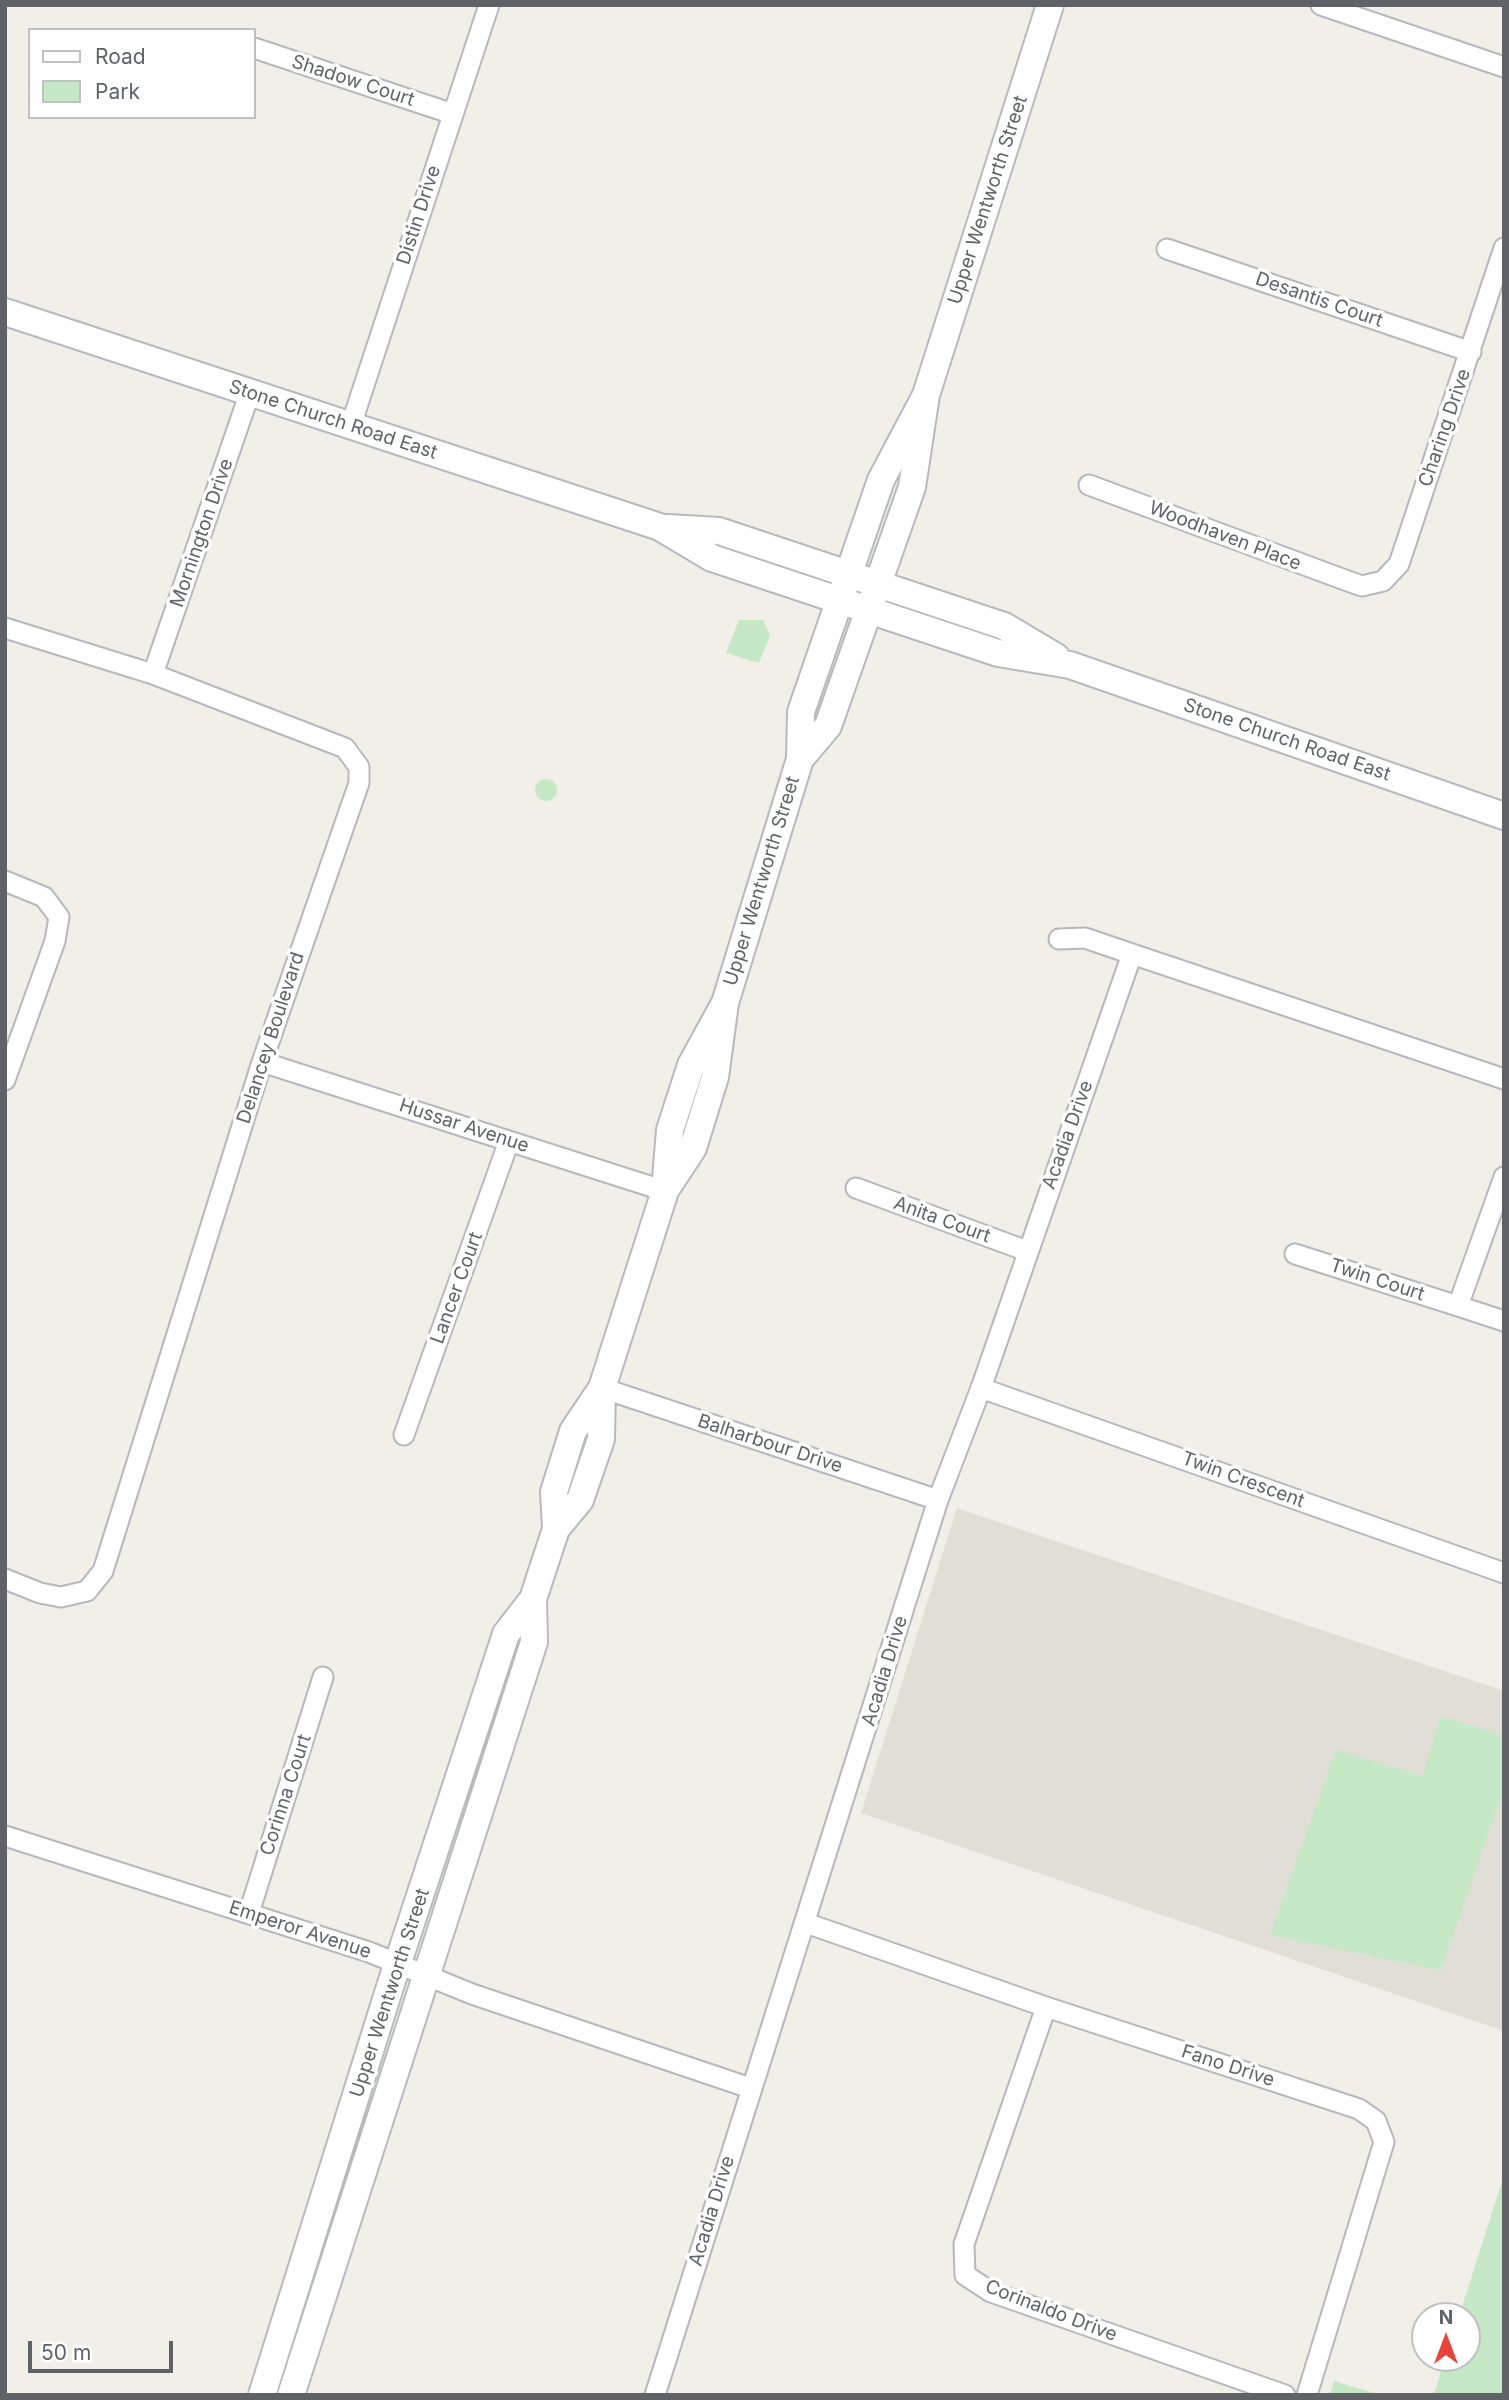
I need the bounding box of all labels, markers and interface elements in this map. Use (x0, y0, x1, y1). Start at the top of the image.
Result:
legend (28, 28, 256, 119)
text: Road (95, 44, 146, 69)
street label: Shadow Court (289, 50, 417, 112)
text: Park (95, 79, 140, 104)
street label: Upper Wentworth Street (943, 93, 1033, 307)
street label: Distin Drive (392, 163, 446, 267)
street label: Desantis Court (1252, 268, 1386, 332)
street label: Charing Drive (1414, 366, 1476, 490)
street label: Stone Church Road East (226, 376, 440, 464)
street label: Mornington Drive (166, 456, 238, 610)
street label: Woodhaven Place (1146, 496, 1304, 576)
street label: Stone Church Road East (1181, 694, 1393, 786)
street label: Upper Wentworth Street (719, 773, 805, 989)
street label: Delancey Boulevard (233, 949, 309, 1127)
street label: Acadia Drive (1038, 1077, 1098, 1193)
street label: Hussar Avenue (396, 1094, 532, 1158)
street label: Anita Court (890, 1192, 994, 1248)
street label: Lancer Court (426, 1229, 488, 1347)
street label: Twin Court (1327, 1254, 1427, 1306)
street label: Balharbour Drive (695, 1410, 845, 1478)
street label: Twin Crescent (1178, 1447, 1308, 1513)
street label: Acadia Drive (857, 1613, 913, 1729)
street label: Corinna Court (256, 1732, 316, 1858)
street label: Upper Wentworth Street (345, 1886, 435, 2100)
street label: Emperor Avenue (226, 1896, 374, 1964)
street label: Fano Drive (1179, 2040, 1277, 2092)
street label: Acadia Drive (684, 2153, 740, 2269)
street label: Corinaldo Drive (982, 2275, 1120, 2347)
north arrow (1411, 2302, 1481, 2372)
text: N (1439, 2306, 1453, 2329)
scale bar (32, 2326, 177, 2370)
text: 50 m (41, 2340, 91, 2365)

